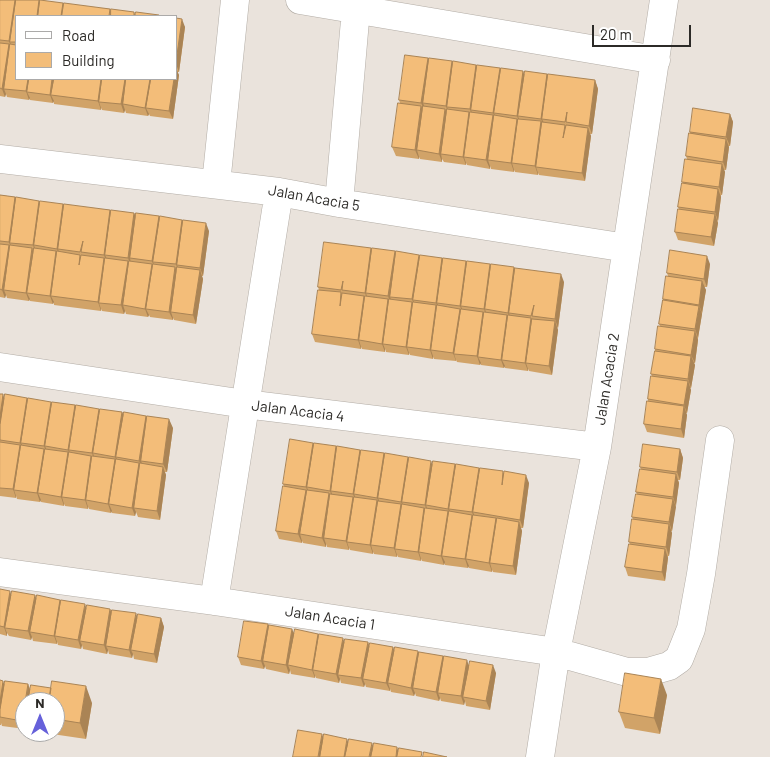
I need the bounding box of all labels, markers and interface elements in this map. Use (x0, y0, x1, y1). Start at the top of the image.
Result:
legend (15, 15, 178, 80)
scale bar (595, 15, 694, 47)
text: 20 m (600, 25, 632, 43)
text: Road (62, 26, 95, 44)
text: Building (62, 51, 115, 69)
street label: Jalan Acacia 5 (267, 181, 361, 215)
street label: Jalan Acacia 2 (591, 332, 623, 426)
street label: Jalan Acacia 4 (251, 396, 345, 426)
street label: Jalan Acacia 1 (284, 602, 376, 634)
north arrow (15, 692, 65, 742)
text: N (35, 694, 45, 711)

